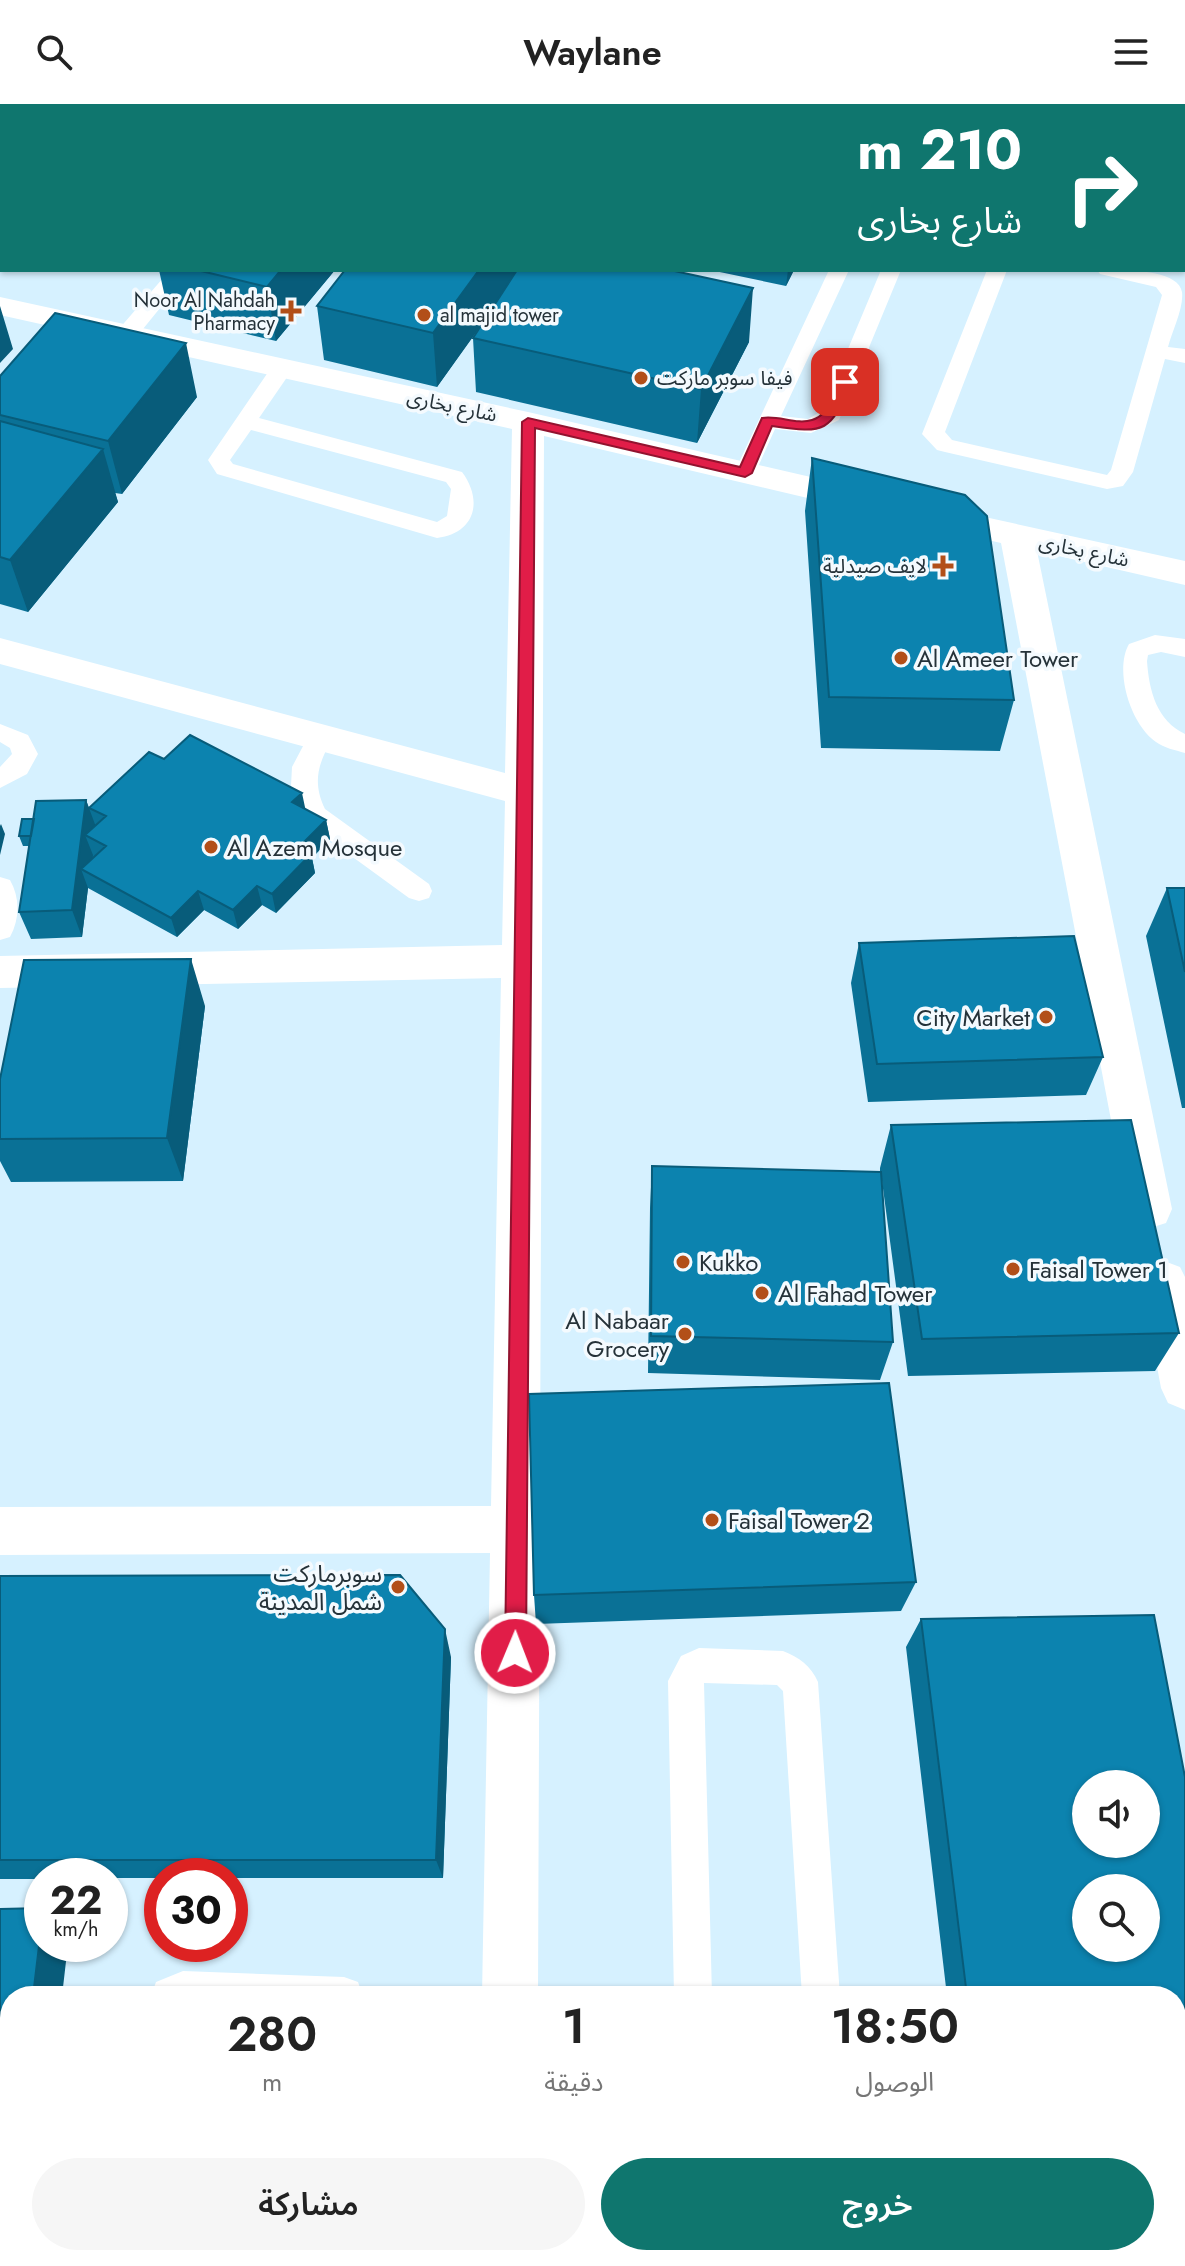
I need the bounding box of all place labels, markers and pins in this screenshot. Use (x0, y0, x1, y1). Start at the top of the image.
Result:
place label: Noor Al Nahdah Pharmacy (134, 286, 275, 338)
place label: al majid tower (440, 301, 559, 330)
marker: Noor Al Nahdah Pharmacy (282, 302, 300, 320)
marker: al majid tower (415, 306, 433, 324)
pin (811, 348, 879, 416)
place label: فيفا سوبر ماركت (657, 364, 793, 393)
marker: فيفا سوبر ماركت (632, 369, 650, 387)
place label: لايف صيدلية (823, 552, 927, 581)
marker: لايف صيدلية (934, 557, 952, 575)
place label: Al Ameer Tower (917, 641, 1079, 676)
marker: Al Ameer Tower (892, 649, 910, 667)
place label: Al Azem Mosque (227, 830, 402, 865)
marker: Al Azem Mosque (202, 838, 220, 856)
place label: City Market (916, 1000, 1030, 1035)
marker: City Market (1037, 1008, 1055, 1026)
place label: Kukko (699, 1245, 758, 1280)
place label: Faisal Tower 1 (1029, 1252, 1168, 1287)
marker: Kukko (674, 1253, 692, 1271)
marker: Faisal Tower 1 (1004, 1260, 1022, 1278)
place label: Al Fahad Tower (778, 1276, 933, 1311)
marker: Al Fahad Tower (753, 1284, 771, 1302)
place label: Al Nabaar Grocery (565, 1303, 670, 1366)
marker: Al Nabaar Grocery (676, 1325, 694, 1343)
place label: Faisal Tower 2 (728, 1503, 870, 1538)
marker: Faisal Tower 2 (703, 1511, 721, 1529)
place label: سوبرماركت شمل المدينة (259, 1556, 382, 1619)
marker: سوبرماركت شمل المدينة (389, 1578, 407, 1596)

